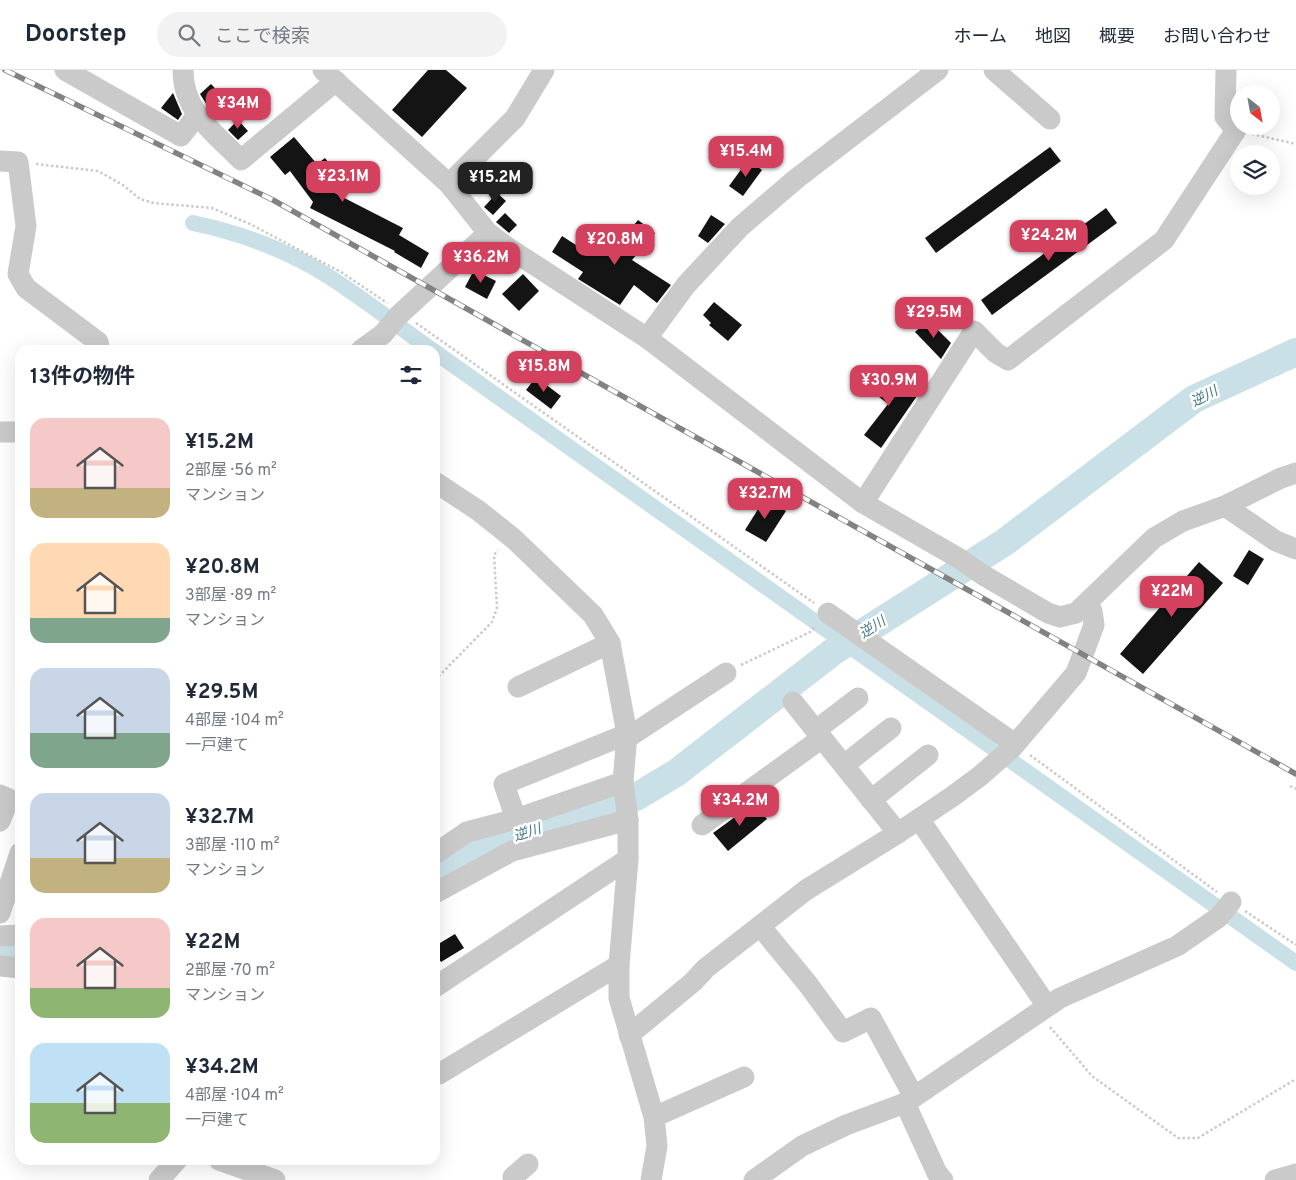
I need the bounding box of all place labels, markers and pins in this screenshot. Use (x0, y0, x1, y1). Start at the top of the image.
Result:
pin: ¥34M (208, 88, 268, 130)
pin: ¥15.4M (705, 136, 787, 178)
pin: ¥23.1M (302, 160, 384, 203)
pin: ¥15.2M (454, 162, 536, 204)
pin: ¥24.2M (1008, 220, 1090, 262)
pin: ¥20.8M (574, 224, 656, 266)
pin: ¥36.2M (440, 242, 522, 284)
pin: ¥29.5M (893, 296, 975, 339)
pin: ¥15.8M (503, 350, 585, 393)
pin: ¥30.9M (848, 364, 930, 407)
pin: ¥32.7M (724, 478, 806, 520)
pin: ¥22M (1142, 576, 1202, 618)
pin: ¥34.2M (699, 784, 781, 827)

